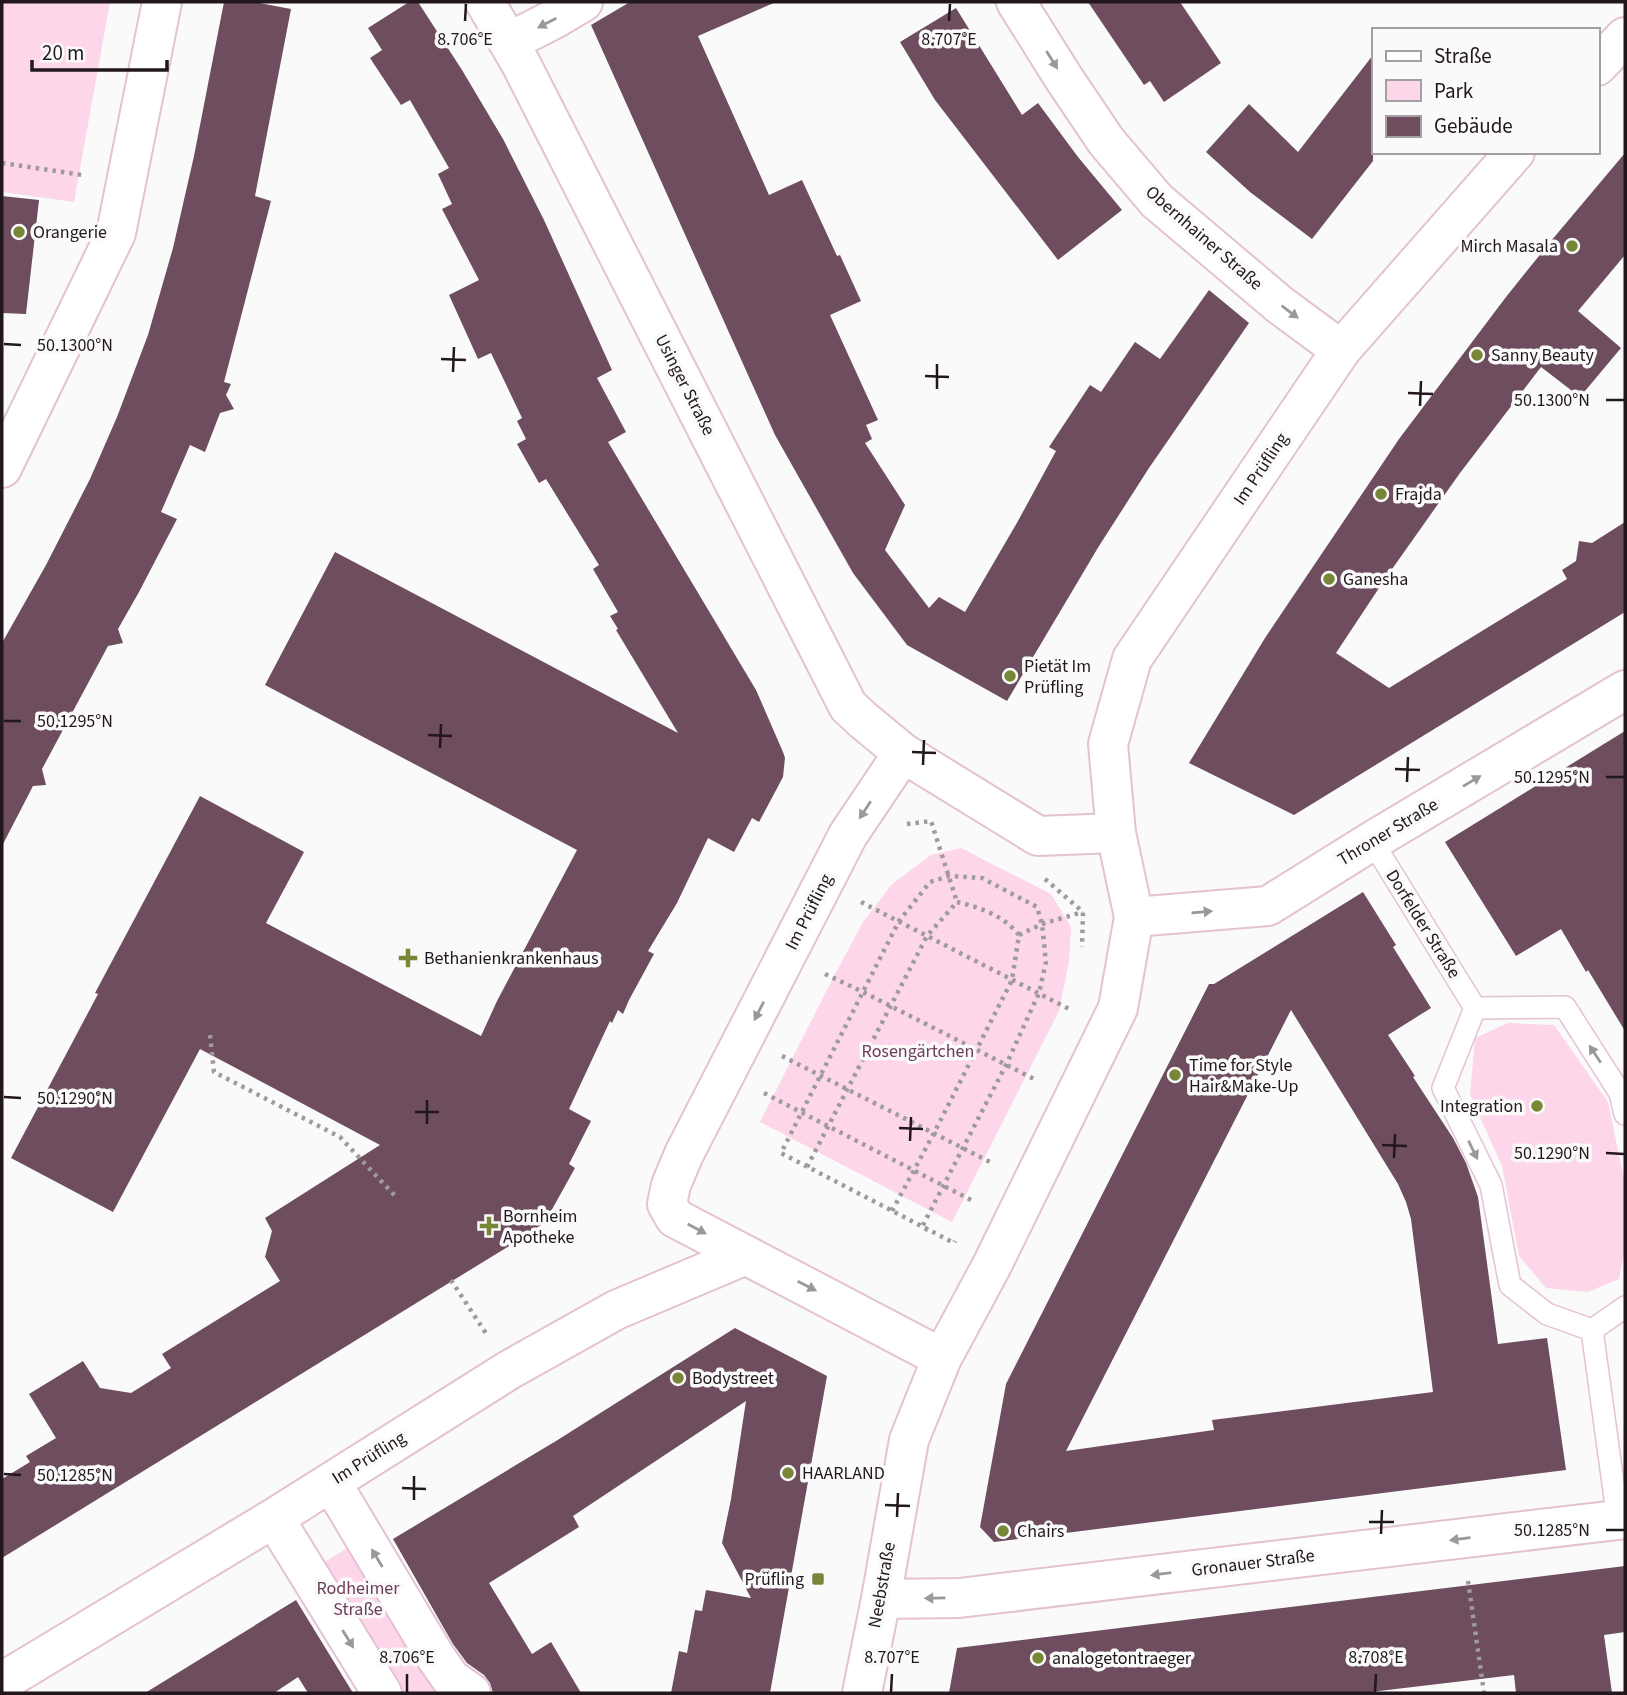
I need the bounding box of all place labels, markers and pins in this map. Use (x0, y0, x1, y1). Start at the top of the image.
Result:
place label: Orangerie (33, 220, 107, 245)
marker: Orangerie (11, 224, 27, 240)
place label: Mirch Masala (1460, 234, 1558, 259)
marker: Mirch Masala (1564, 238, 1580, 254)
place label: Sanny Beauty (1491, 343, 1595, 368)
marker: Sanny Beauty (1469, 347, 1485, 363)
place label: Frajda (1395, 482, 1442, 507)
marker: Frajda (1373, 486, 1389, 502)
place label: Ganesha (1343, 567, 1408, 592)
marker: Ganesha (1321, 571, 1337, 587)
place label: Pietät Im Prüfling (1024, 654, 1091, 700)
marker: Pietät Im Prüfling (1002, 668, 1018, 684)
place label: Bethanienkrankenhaus (424, 946, 599, 971)
marker: Bethanienkrankenhaus (398, 948, 418, 968)
place label: Time for Style Hair&Make-Up (1189, 1053, 1299, 1099)
marker: Time for Style Hair&Make-Up (1167, 1067, 1183, 1083)
place label: Integration (1440, 1094, 1523, 1119)
marker: Integration (1529, 1098, 1545, 1114)
place label: Bornheim Apotheke (503, 1204, 578, 1250)
marker: Bornheim Apotheke (481, 1218, 497, 1234)
place label: Bodystreet (692, 1366, 774, 1391)
marker: Bodystreet (670, 1370, 686, 1386)
place label: HAARLAND (802, 1461, 885, 1486)
marker: HAARLAND (780, 1465, 796, 1481)
place label: Chairs (1017, 1519, 1064, 1544)
marker: Chairs (995, 1523, 1011, 1539)
place label: Prüfling (745, 1567, 804, 1592)
marker: Prüfling (810, 1571, 826, 1587)
place label: analogetontraeger (1052, 1646, 1192, 1671)
marker: analogetontraeger (1030, 1650, 1046, 1666)

